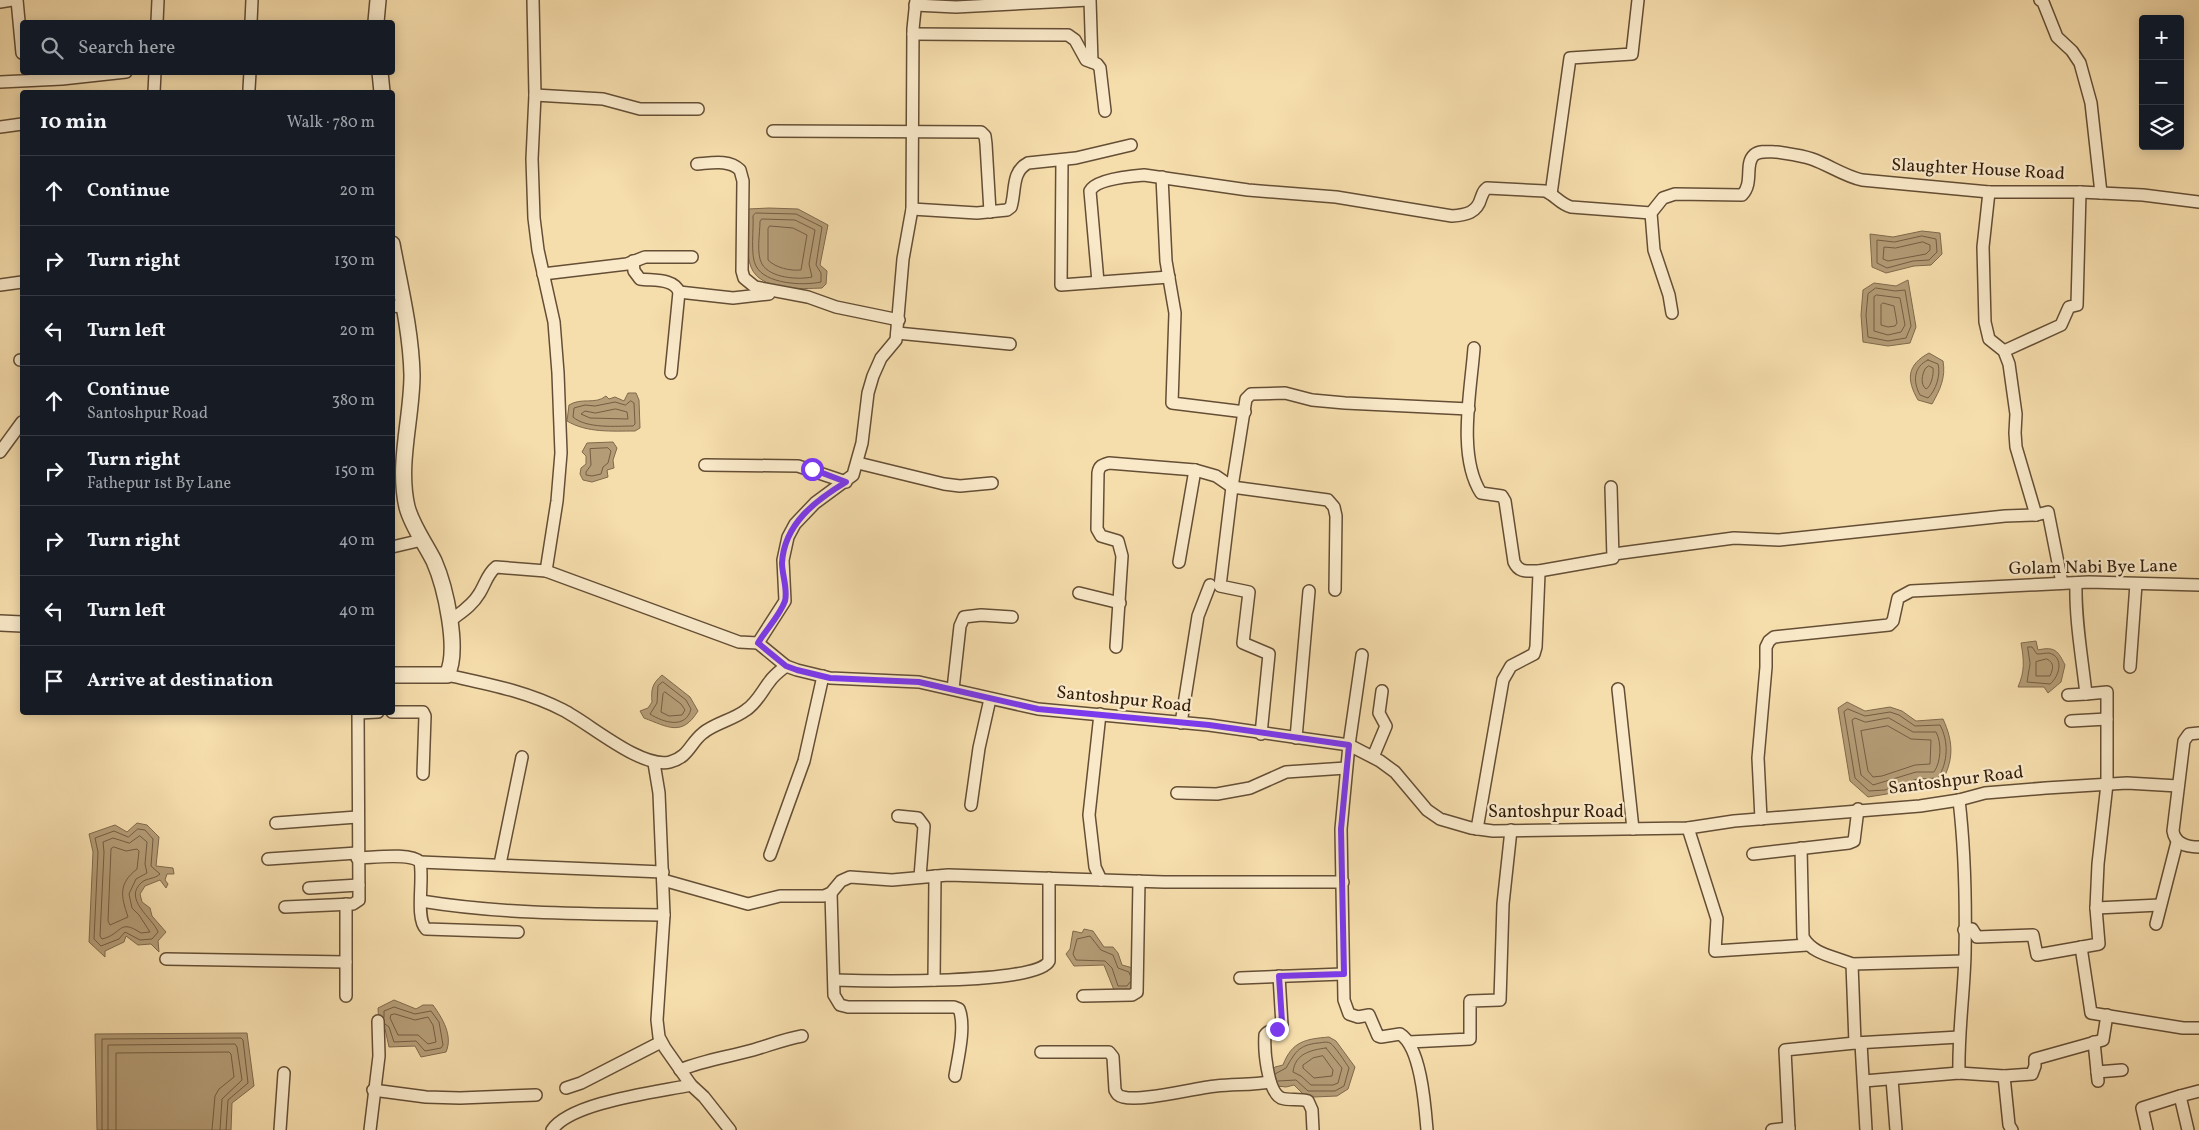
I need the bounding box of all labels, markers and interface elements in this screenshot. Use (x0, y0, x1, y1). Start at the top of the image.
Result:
map controls (2139, 15, 2184, 150)
button: + (2139, 15, 2184, 60)
search box (20, 20, 395, 75)
icon: search (38, 34, 66, 62)
text: Search here (78, 35, 175, 61)
button: − (2139, 60, 2184, 105)
button: layers (2139, 105, 2184, 150)
text: 10 min (40, 108, 107, 137)
text: Walk · 780 m (287, 112, 375, 134)
street label: Slaughter House Road (1890, 153, 2066, 187)
icon: ahead (40, 177, 68, 205)
text: Continue (87, 178, 170, 204)
text: 20 m (340, 180, 375, 202)
icon: right (40, 247, 68, 275)
text: Turn right (87, 248, 180, 274)
text: 130 m (334, 250, 375, 272)
icon: left (40, 317, 68, 345)
text: Turn left (87, 318, 166, 344)
text: 20 m (340, 320, 375, 342)
text: Continue (87, 377, 170, 403)
icon: ahead (40, 387, 68, 415)
text: 380 m (332, 390, 375, 412)
text: Santoshpur Road (87, 403, 208, 425)
text: Turn right (87, 447, 180, 473)
icon: right (40, 457, 68, 485)
route start (801, 458, 824, 481)
text: 150 m (334, 460, 375, 482)
text: Fathepur 1st By Lane (87, 473, 231, 495)
icon: right (40, 527, 68, 555)
text: Turn right (87, 528, 180, 554)
text: 40 m (339, 530, 375, 552)
street label: Golam Nabi Bye Lane (2008, 554, 2178, 582)
icon: left (40, 597, 68, 625)
text: Turn left (87, 598, 166, 624)
text: 40 m (339, 600, 375, 622)
icon: arrive (40, 667, 68, 695)
text: Arrive at destination (87, 668, 273, 694)
street label: Santoshpur Road (1055, 680, 1193, 720)
street label: Santoshpur Road (1887, 760, 2025, 802)
street label: Santoshpur Road (1488, 800, 1624, 825)
route end (1266, 1018, 1289, 1041)

